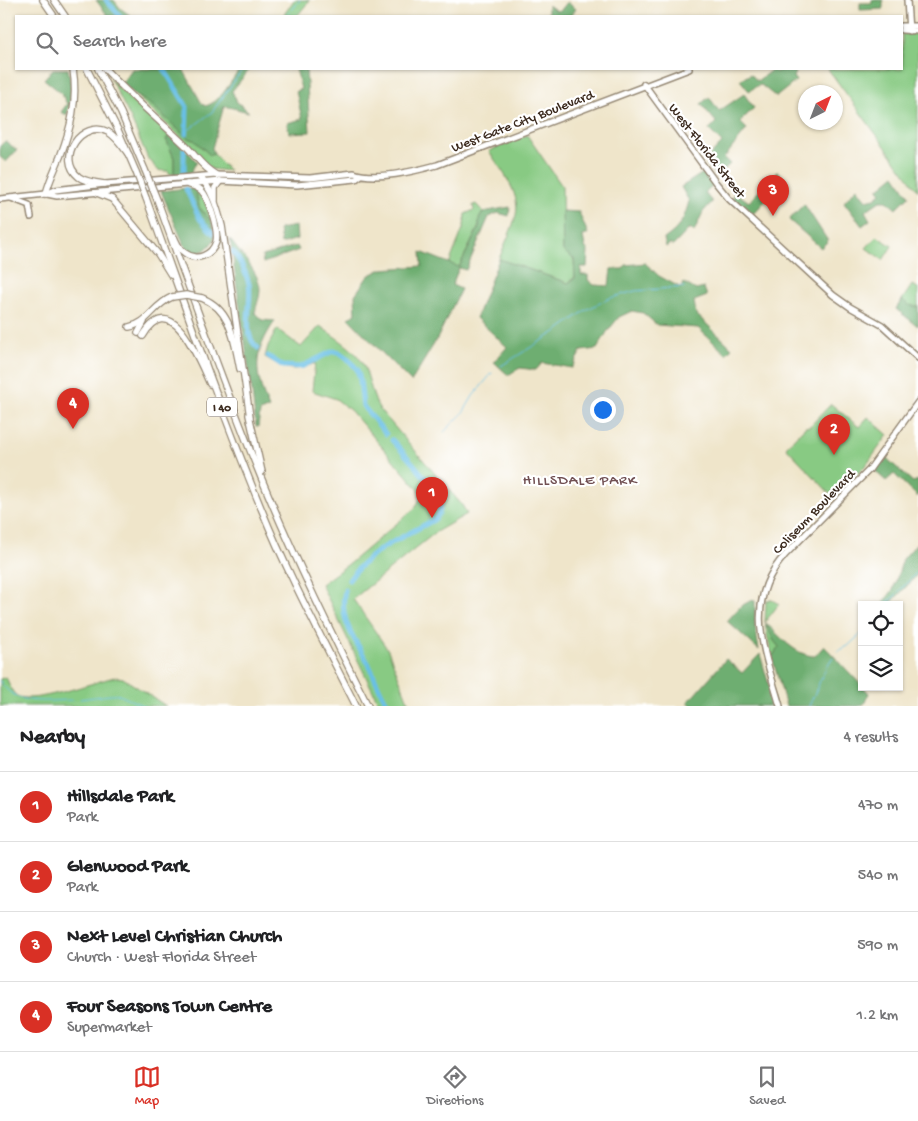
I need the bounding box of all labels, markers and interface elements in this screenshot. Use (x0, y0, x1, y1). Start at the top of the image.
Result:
search box (15, 15, 903, 70)
icon: search (33, 29, 61, 57)
text: Search here (73, 31, 167, 54)
north arrow (798, 85, 843, 130)
street label: West Gate City Boulevard (449, 87, 598, 157)
street label: West Florida Street (664, 101, 749, 203)
pin: 3 (757, 175, 789, 216)
pin: 4 (57, 388, 89, 429)
your location (590, 397, 616, 423)
road number: I 40 (207, 398, 237, 417)
pin: 2 (818, 414, 850, 455)
street label: Coliseum Boulevard (770, 465, 861, 559)
district label: HILLSDALE PARK (523, 472, 638, 490)
pin: 1 (416, 477, 448, 518)
map controls (858, 601, 903, 691)
button: locate (858, 601, 903, 646)
button: layers (858, 646, 903, 691)
text: Nearby (20, 726, 85, 751)
text: 4 results (843, 729, 898, 748)
text: Hillsdale Park (67, 786, 174, 809)
text: 1 (33, 797, 39, 816)
text: 470 m (858, 797, 898, 816)
text: Park (67, 809, 98, 828)
text: Glenwood Park (67, 856, 188, 879)
text: 2 (32, 867, 40, 886)
text: 540 m (858, 867, 898, 886)
text: Park (67, 879, 98, 898)
text: Next Level Christian Church (67, 926, 282, 949)
text: 3 (32, 937, 40, 956)
text: 590 m (857, 937, 898, 956)
text: Church · West Florida Street (67, 949, 256, 968)
text: Four Seasons Town Centre (67, 996, 272, 1019)
text: 4 (32, 1007, 40, 1026)
text: 1.2 km (856, 1007, 898, 1026)
text: Supermarket (67, 1019, 152, 1038)
tab: Map (133, 1063, 161, 1110)
tab: Directions (427, 1063, 484, 1110)
tab: Saved (749, 1063, 785, 1110)

